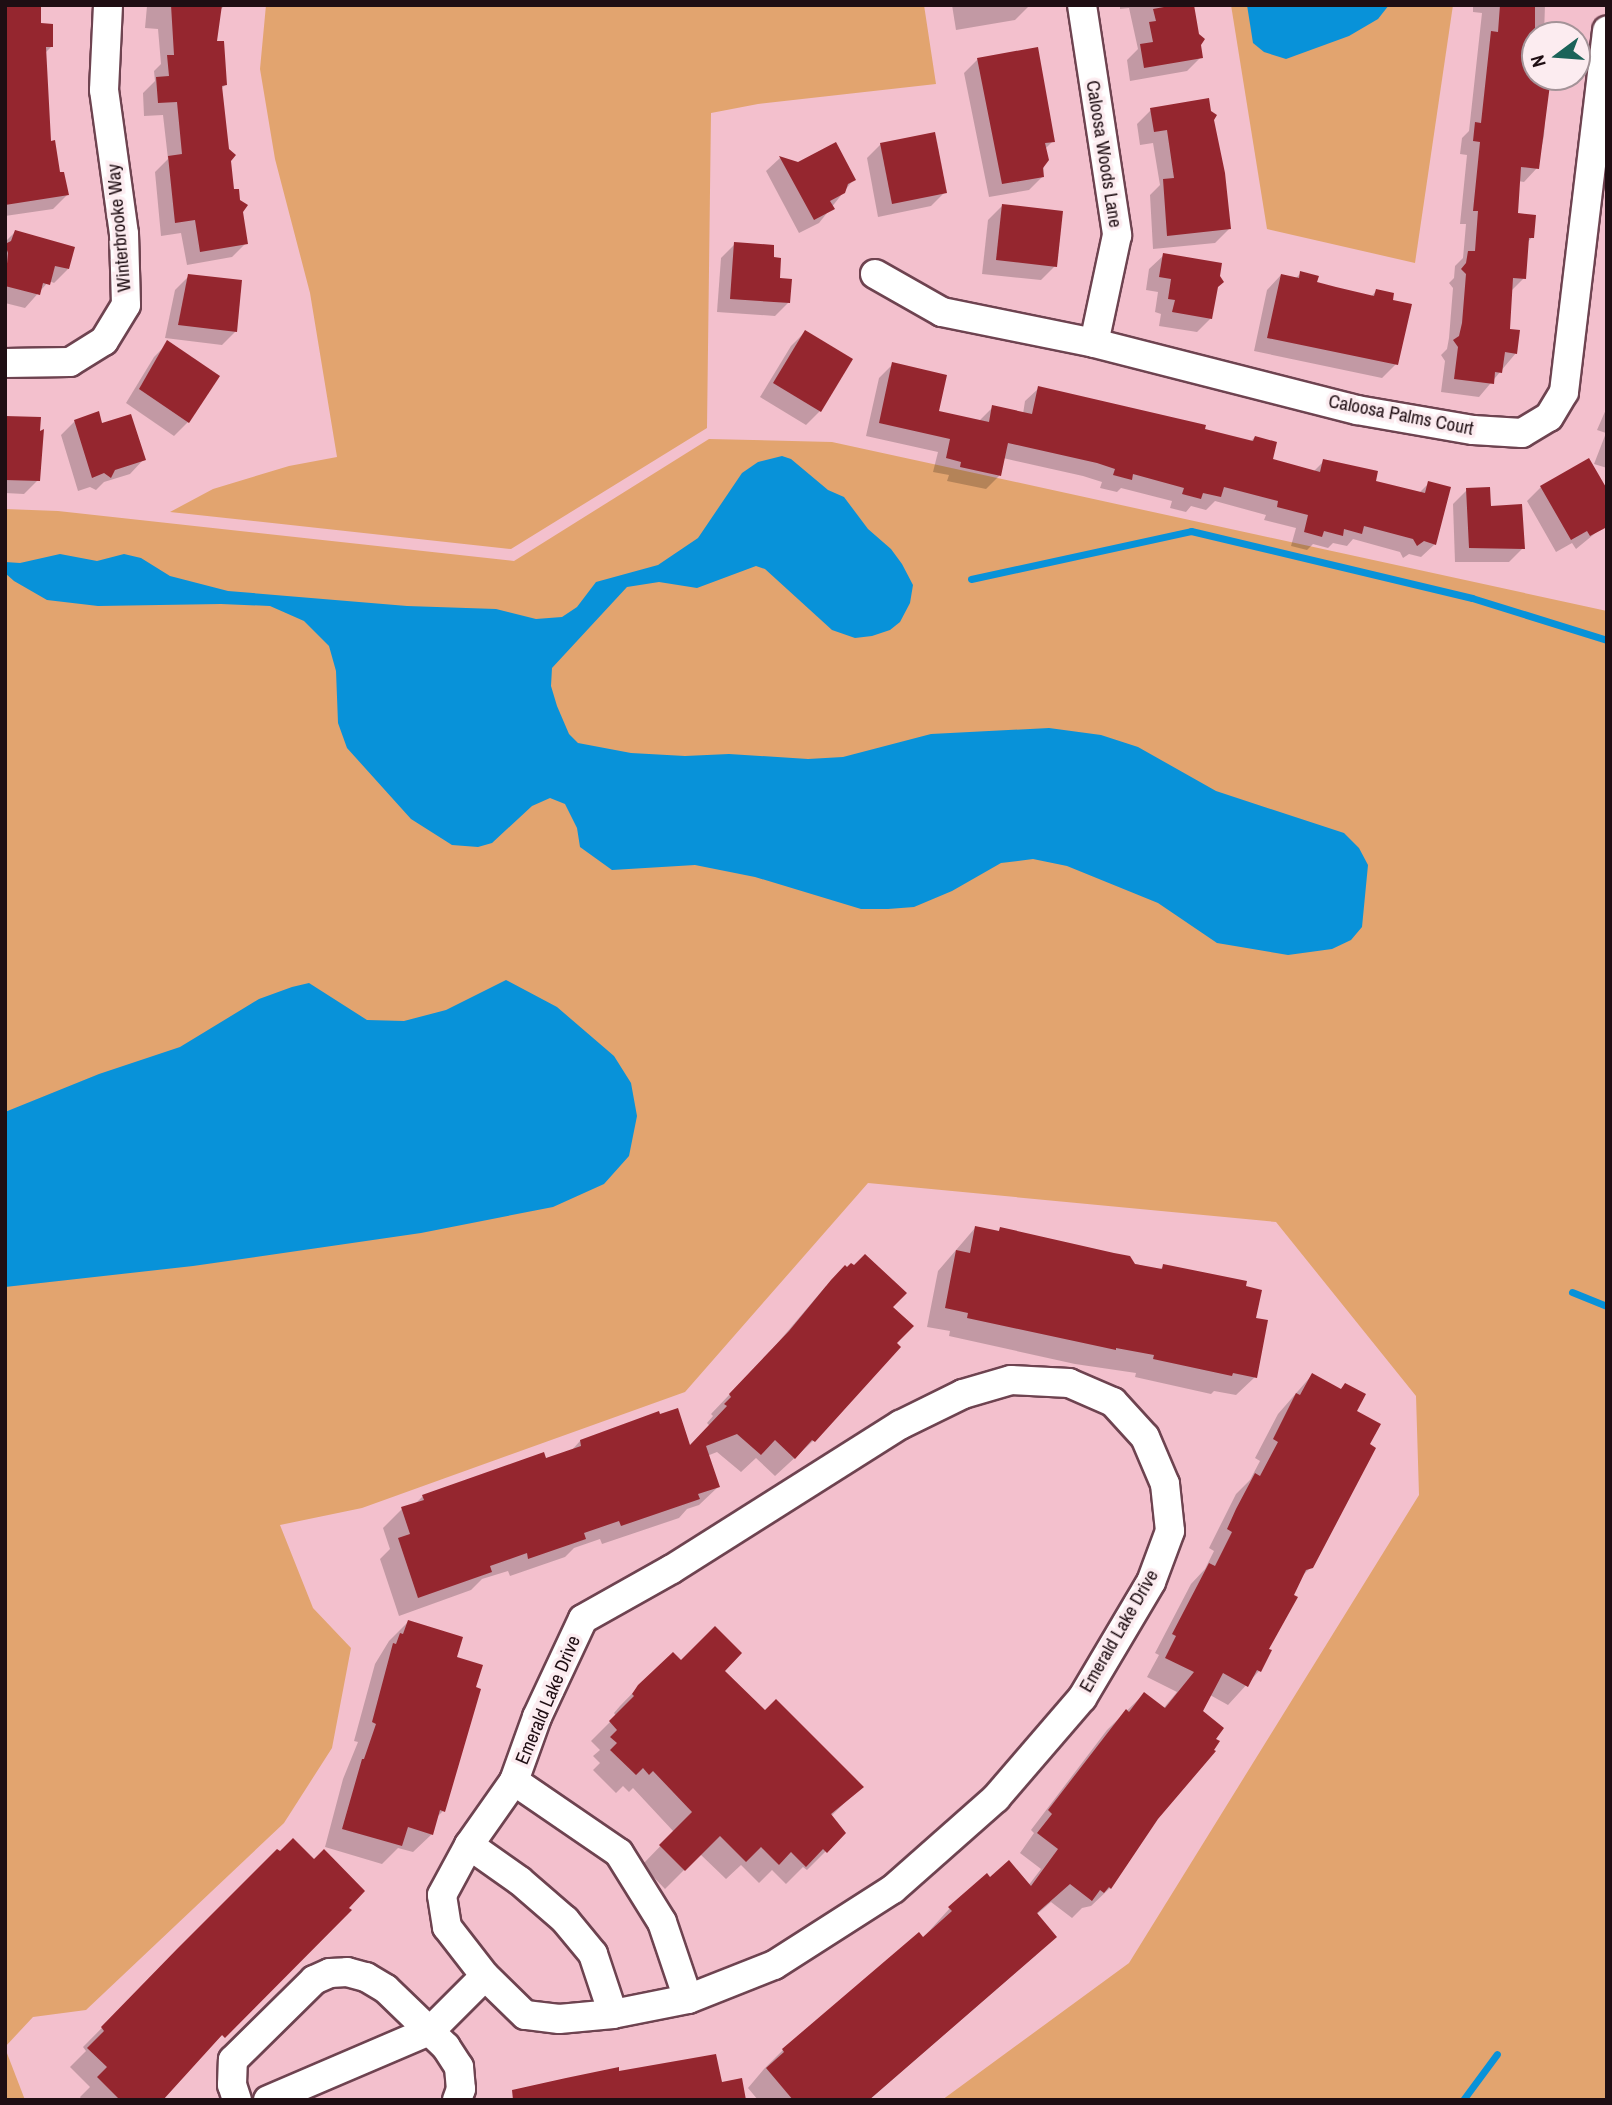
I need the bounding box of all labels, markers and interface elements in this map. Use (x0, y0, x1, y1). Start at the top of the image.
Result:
north arrow (1521, 21, 1591, 91)
text: N (1524, 52, 1552, 70)
street label: Caloosa Woods Lane (1081, 79, 1127, 229)
street label: Winterbrooke Way (102, 163, 136, 293)
street label: Caloosa Palms Court (1327, 390, 1475, 440)
street label: Emerald Lake Drive (1075, 1566, 1163, 1696)
street label: Emerald Lake Drive (511, 1632, 585, 1768)

